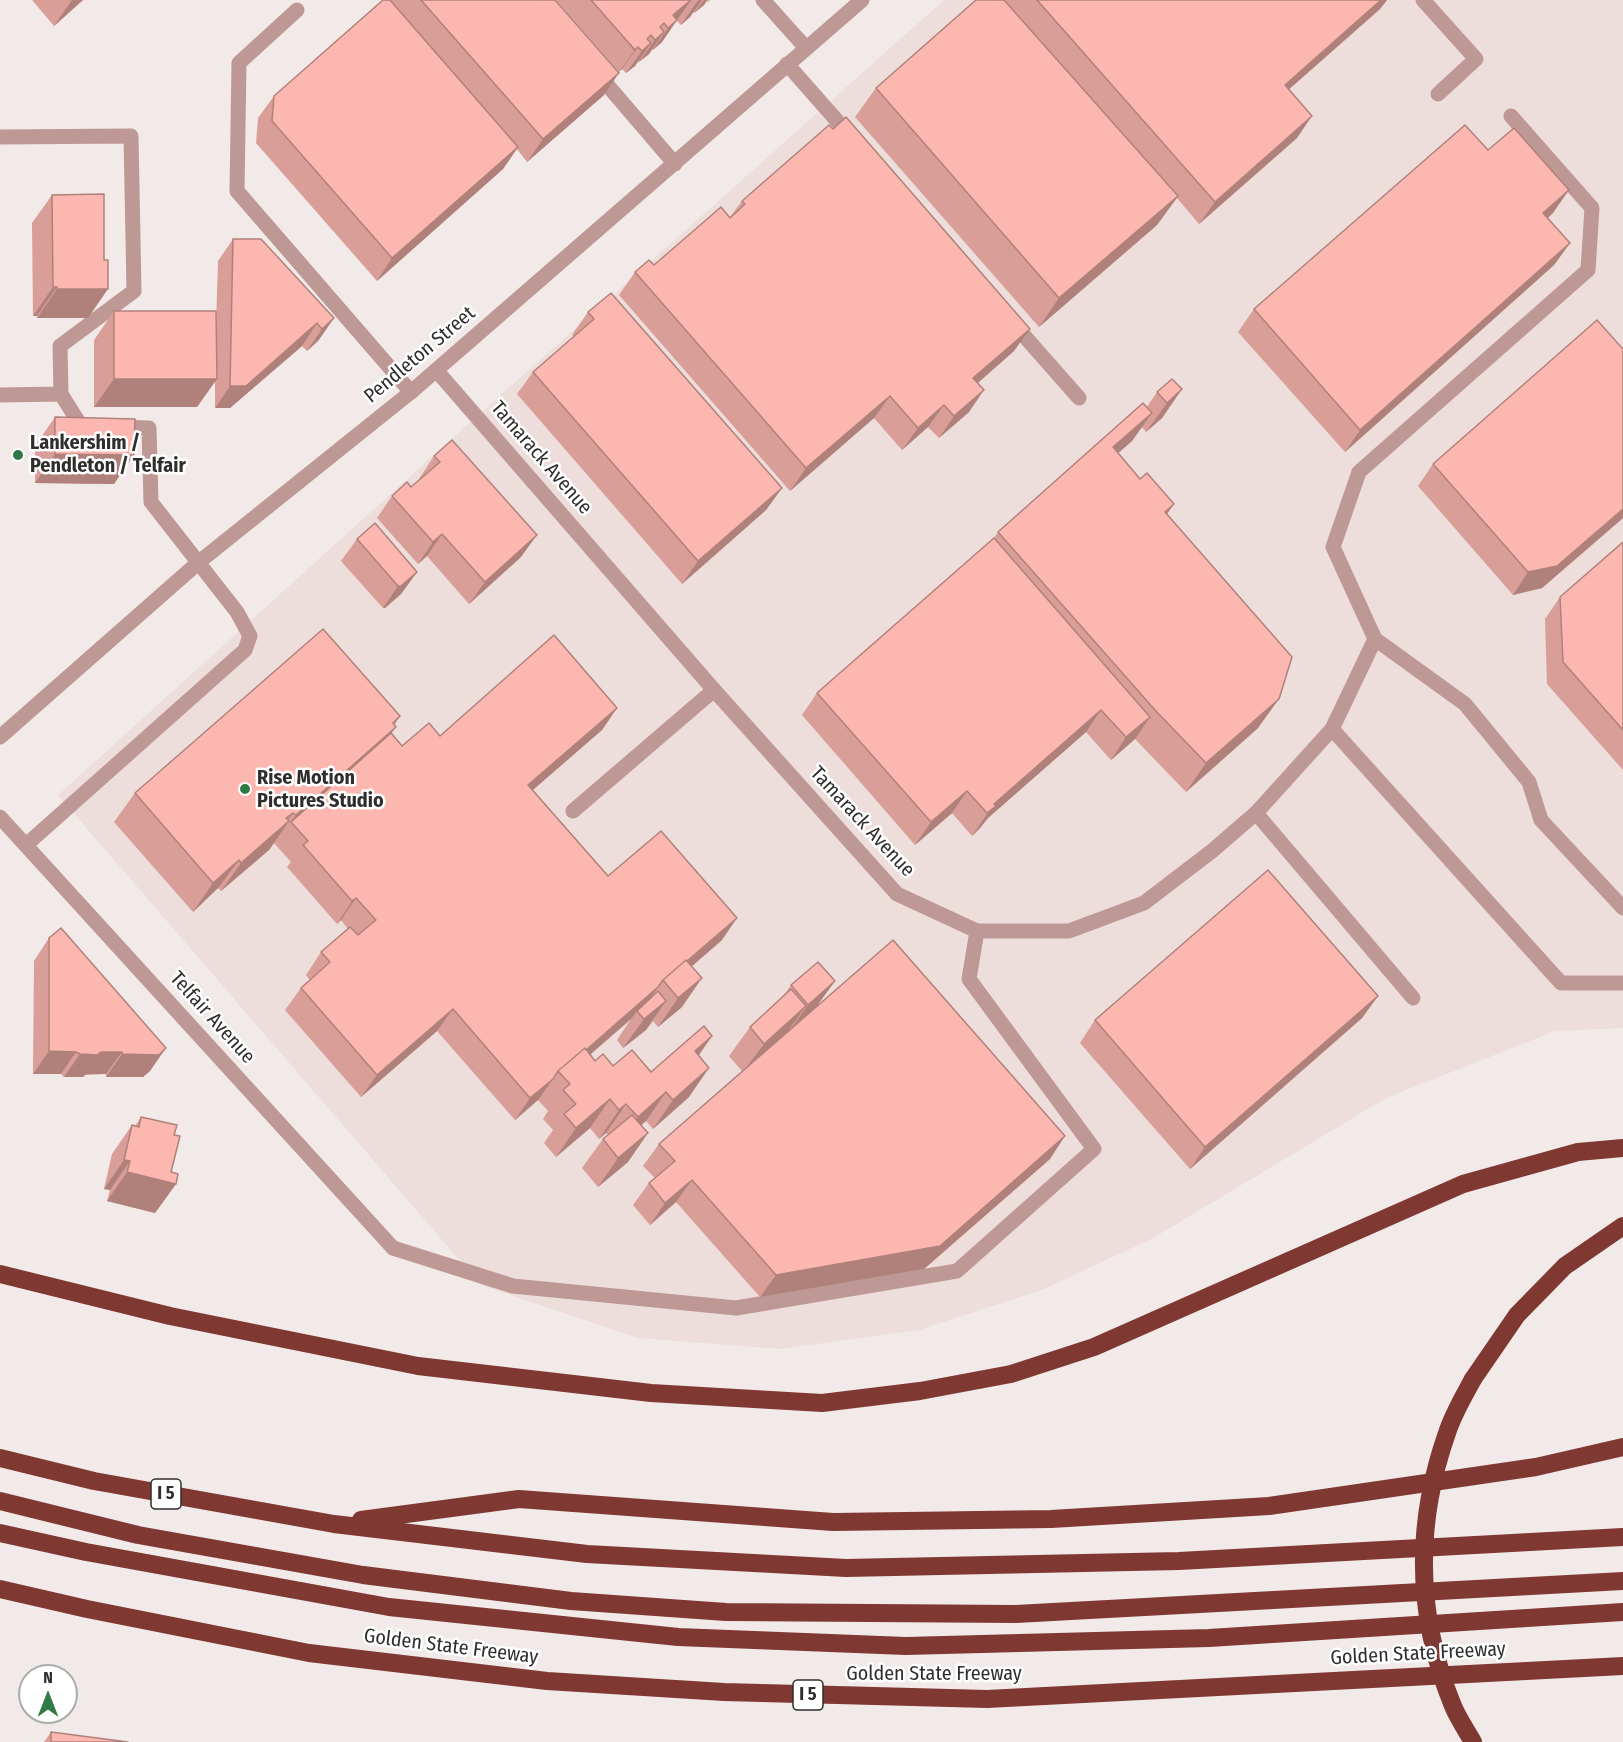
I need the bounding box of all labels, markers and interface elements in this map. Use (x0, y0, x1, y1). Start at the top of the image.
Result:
street label: Pendleton Street (360, 302, 480, 408)
street label: Tamarack Avenue (485, 397, 597, 519)
place label: Lankershim / Pendleton / Telfair (30, 431, 186, 478)
marker: Lankershim / Pendleton / Telfair (11, 448, 25, 462)
street label: Tamarack Avenue (805, 762, 919, 882)
place label: Rise Motion Pictures Studio (257, 766, 384, 813)
marker: Rise Motion Pictures Studio (238, 782, 252, 796)
street label: Telfair Avenue (164, 967, 260, 1069)
road number: I 5 (151, 1479, 181, 1509)
street label: Golden State Freeway (362, 1624, 540, 1670)
street label: Golden State Freeway (1330, 1637, 1506, 1671)
street label: Golden State Freeway (846, 1662, 1022, 1686)
north arrow (18, 1664, 78, 1724)
text: N (43, 1668, 53, 1687)
road number: I 5 (793, 1680, 823, 1710)

